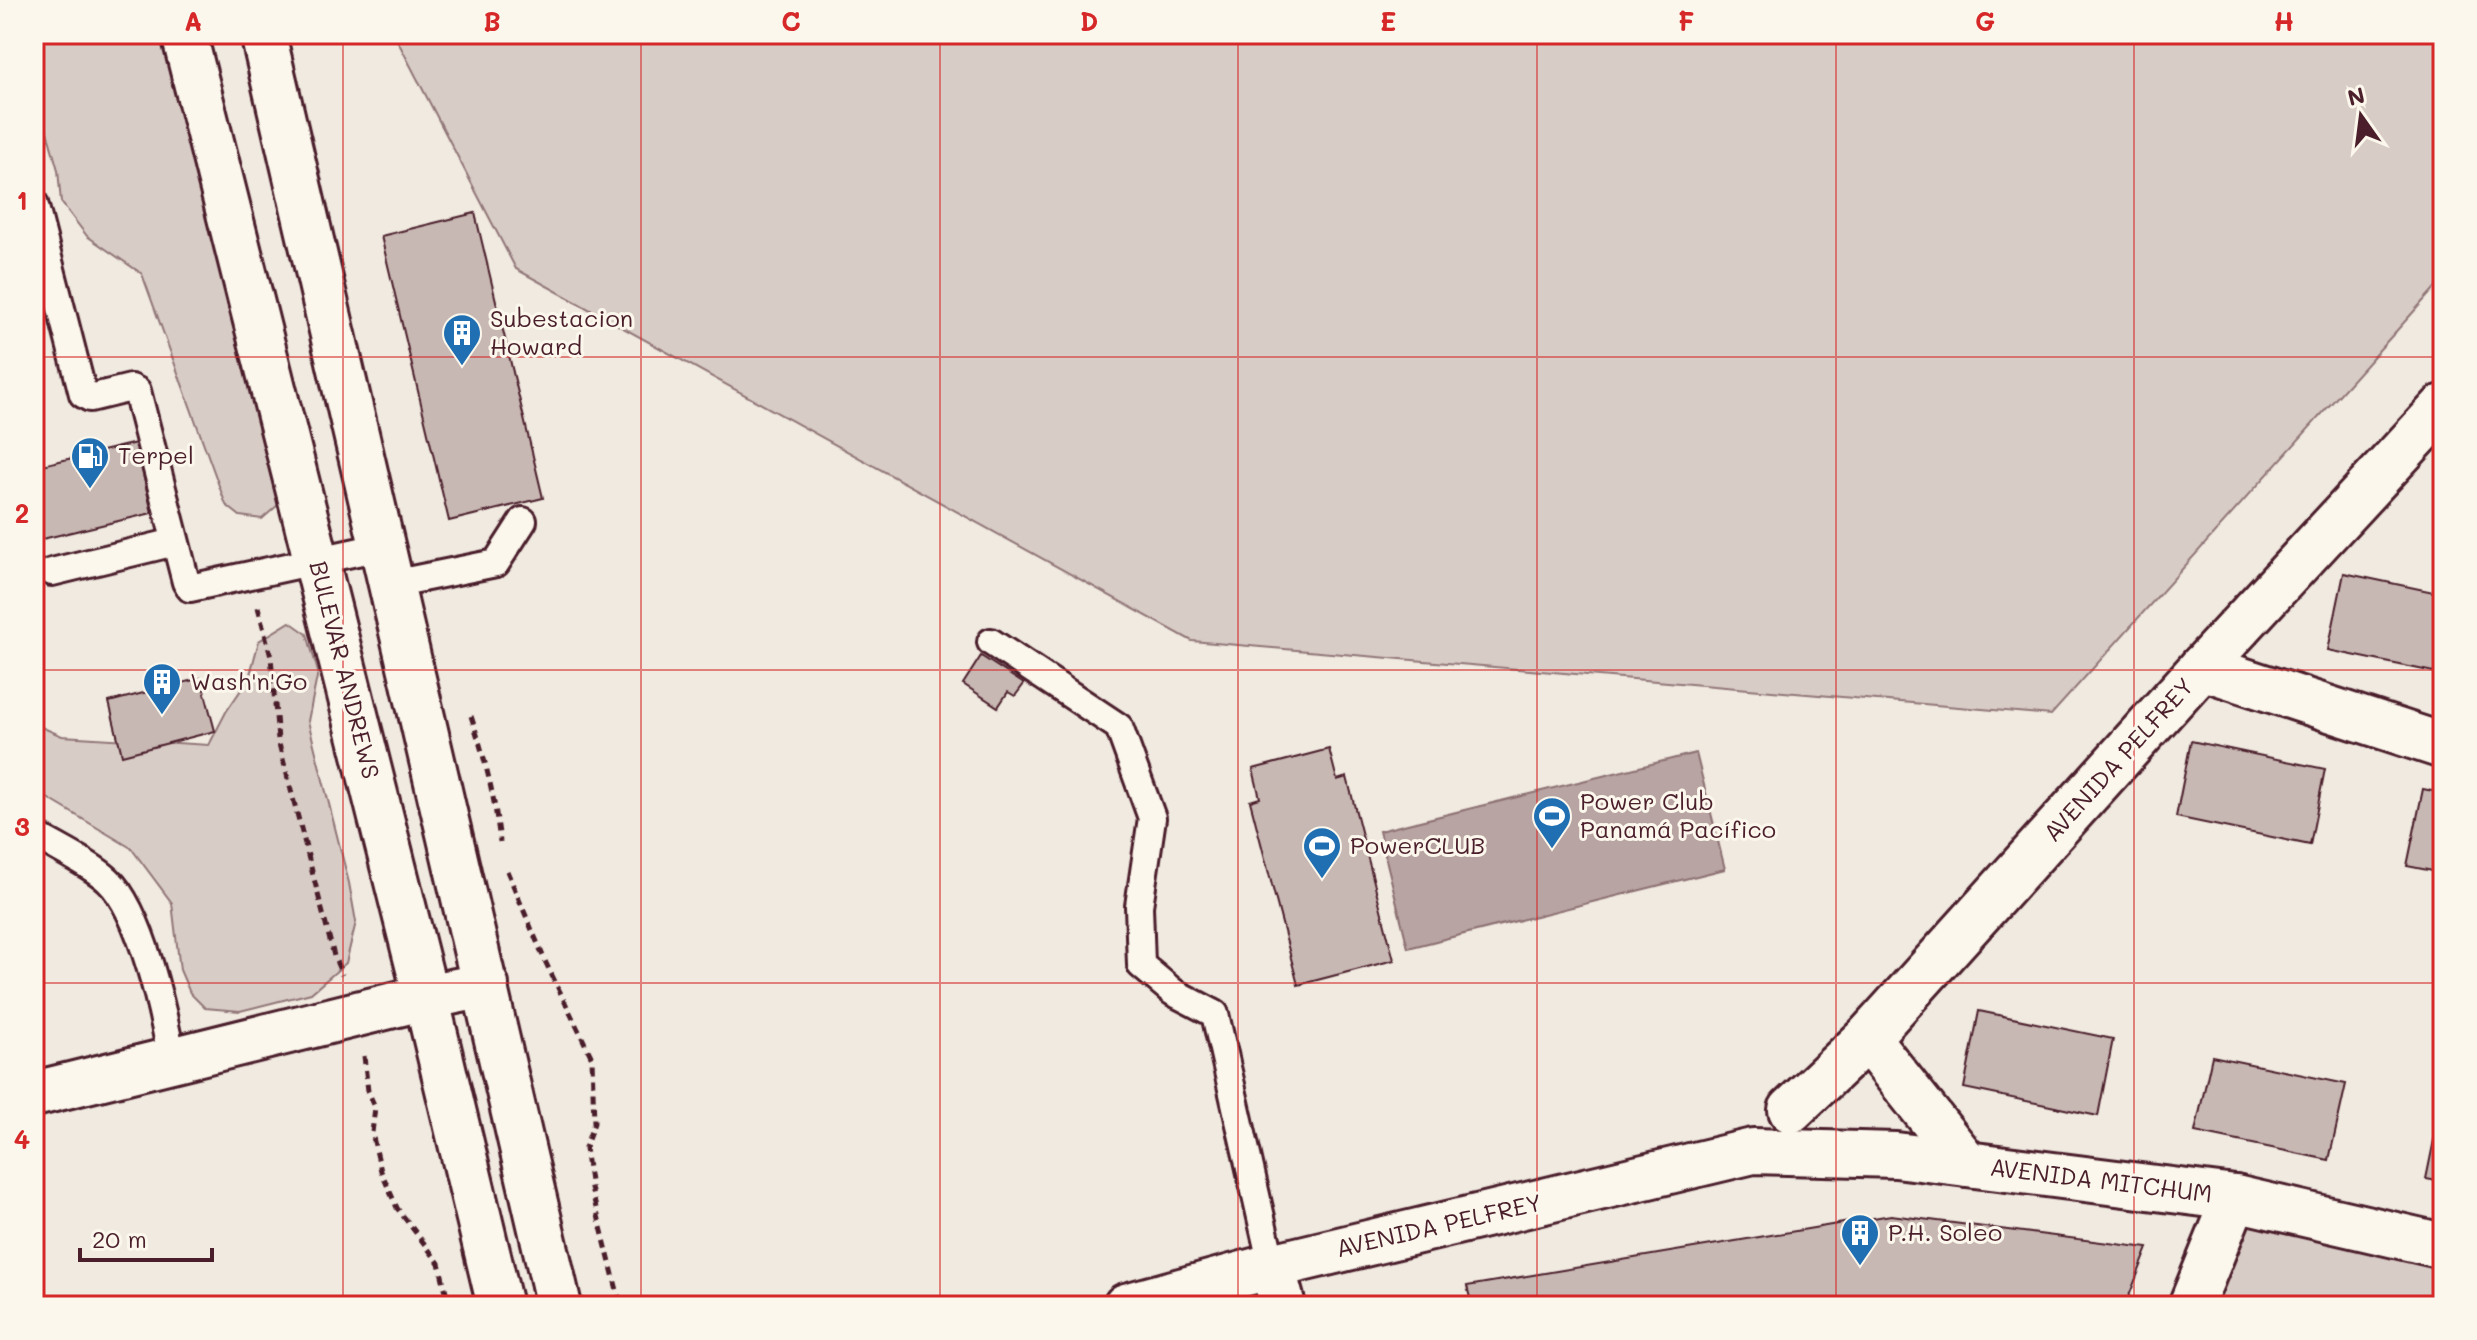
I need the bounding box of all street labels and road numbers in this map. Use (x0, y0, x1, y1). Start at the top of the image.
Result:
street label: BULEVAR ANDREWS (303, 558, 388, 782)
street label: AVENIDA PELFREY (2036, 670, 2200, 848)
street label: AVENIDA MITCHUM (1988, 1151, 2214, 1209)
street label: AVENIDA PELFREY (1333, 1186, 1545, 1263)

